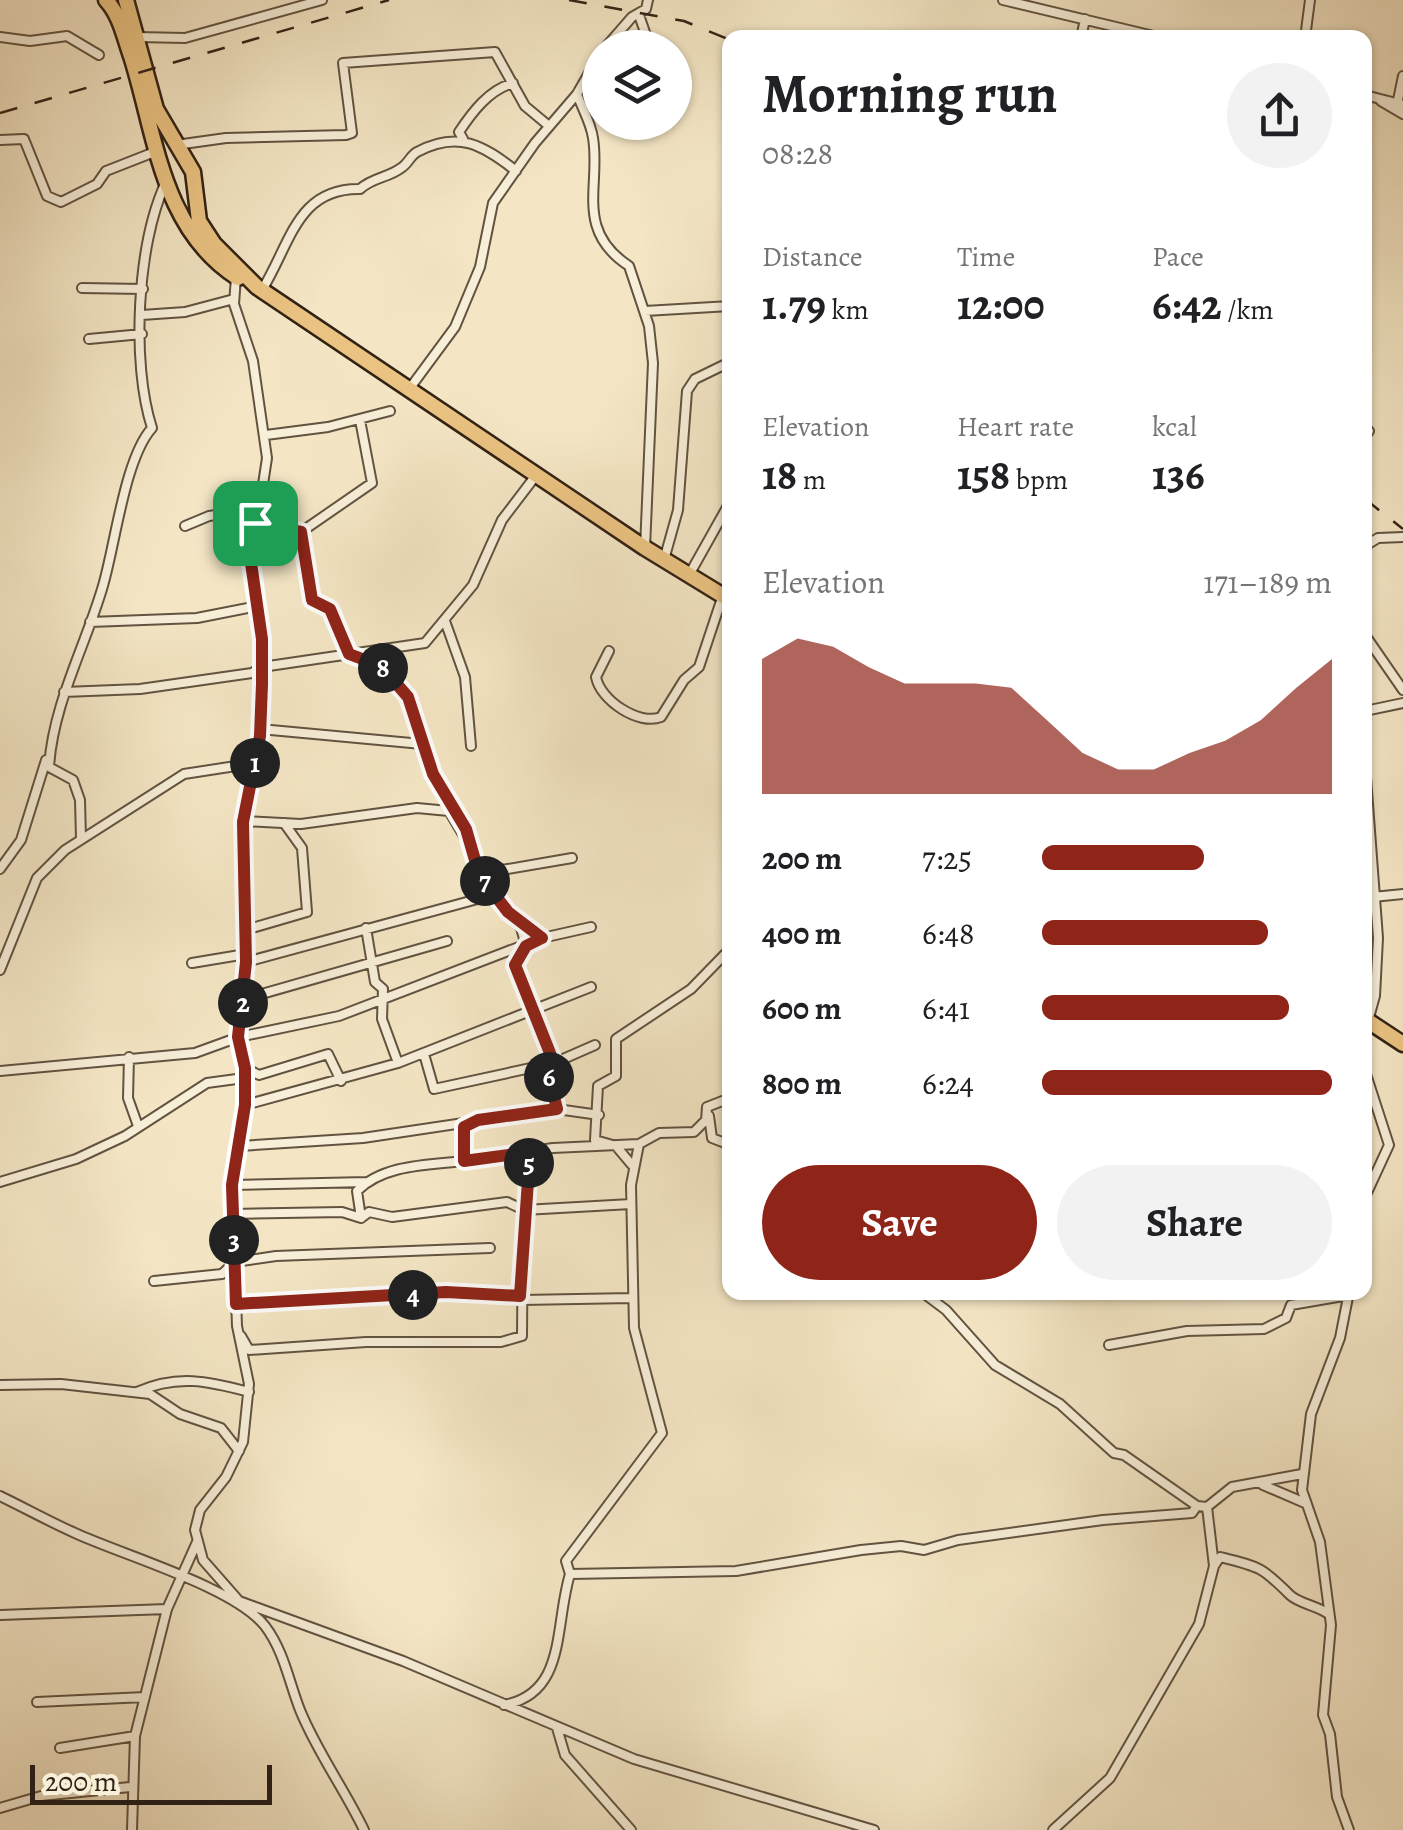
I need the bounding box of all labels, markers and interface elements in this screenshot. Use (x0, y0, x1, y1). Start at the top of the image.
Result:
map controls (582, 30, 692, 140)
button: layers (582, 30, 692, 140)
text: Morning run (762, 56, 1057, 131)
button: share (1227, 63, 1332, 168)
text: 08:28 (762, 131, 833, 175)
text: Distance (762, 238, 862, 276)
text: Time (957, 238, 1015, 276)
text: Pace (1152, 238, 1204, 276)
text: 1.79 (762, 276, 826, 333)
text: 12:00 (957, 276, 1045, 333)
text: 6:42 (1152, 276, 1222, 333)
text: km (826, 291, 869, 329)
text: /km (1222, 291, 1274, 329)
text: Elevation (762, 408, 869, 446)
text: Heart rate (957, 408, 1074, 446)
text: kcal (1152, 408, 1197, 446)
text: 18 (762, 446, 797, 503)
text: 158 (957, 446, 1010, 503)
text: 136 (1152, 446, 1205, 503)
text: m (797, 461, 826, 499)
text: bpm (1010, 461, 1068, 499)
pin (213, 481, 298, 566)
icon: arrive (228, 496, 283, 551)
text: Elevation (762, 560, 885, 604)
text: 171–189 m (1203, 560, 1332, 604)
pin: 8 (358, 643, 408, 693)
text: 8 (376, 649, 390, 687)
pin: 1 (230, 738, 280, 788)
text: 1 (250, 744, 260, 782)
text: 200 m (762, 836, 842, 880)
text: 7:25 (922, 836, 972, 880)
pin: 7 (460, 856, 510, 906)
text: 7 (479, 862, 491, 900)
text: 400 m (762, 911, 842, 955)
text: 6:48 (922, 911, 974, 955)
pin: 2 (218, 978, 268, 1028)
text: 2 (236, 984, 250, 1022)
text: 600 m (762, 986, 842, 1030)
text: 6:41 (922, 986, 970, 1030)
pin: 6 (524, 1052, 574, 1102)
text: 6 (542, 1058, 556, 1096)
text: 800 m (762, 1061, 842, 1105)
text: 6:24 (922, 1061, 974, 1105)
pin: 5 (504, 1138, 554, 1188)
text: 5 (523, 1144, 535, 1182)
button: Save (762, 1165, 1037, 1280)
button: Share (1057, 1165, 1332, 1280)
pin: 3 (209, 1215, 259, 1265)
text: 3 (228, 1221, 240, 1259)
pin: 4 (388, 1270, 438, 1320)
text: 4 (406, 1276, 420, 1314)
scale bar (30, 1760, 272, 1804)
text: 200 m (45, 1763, 117, 1801)

